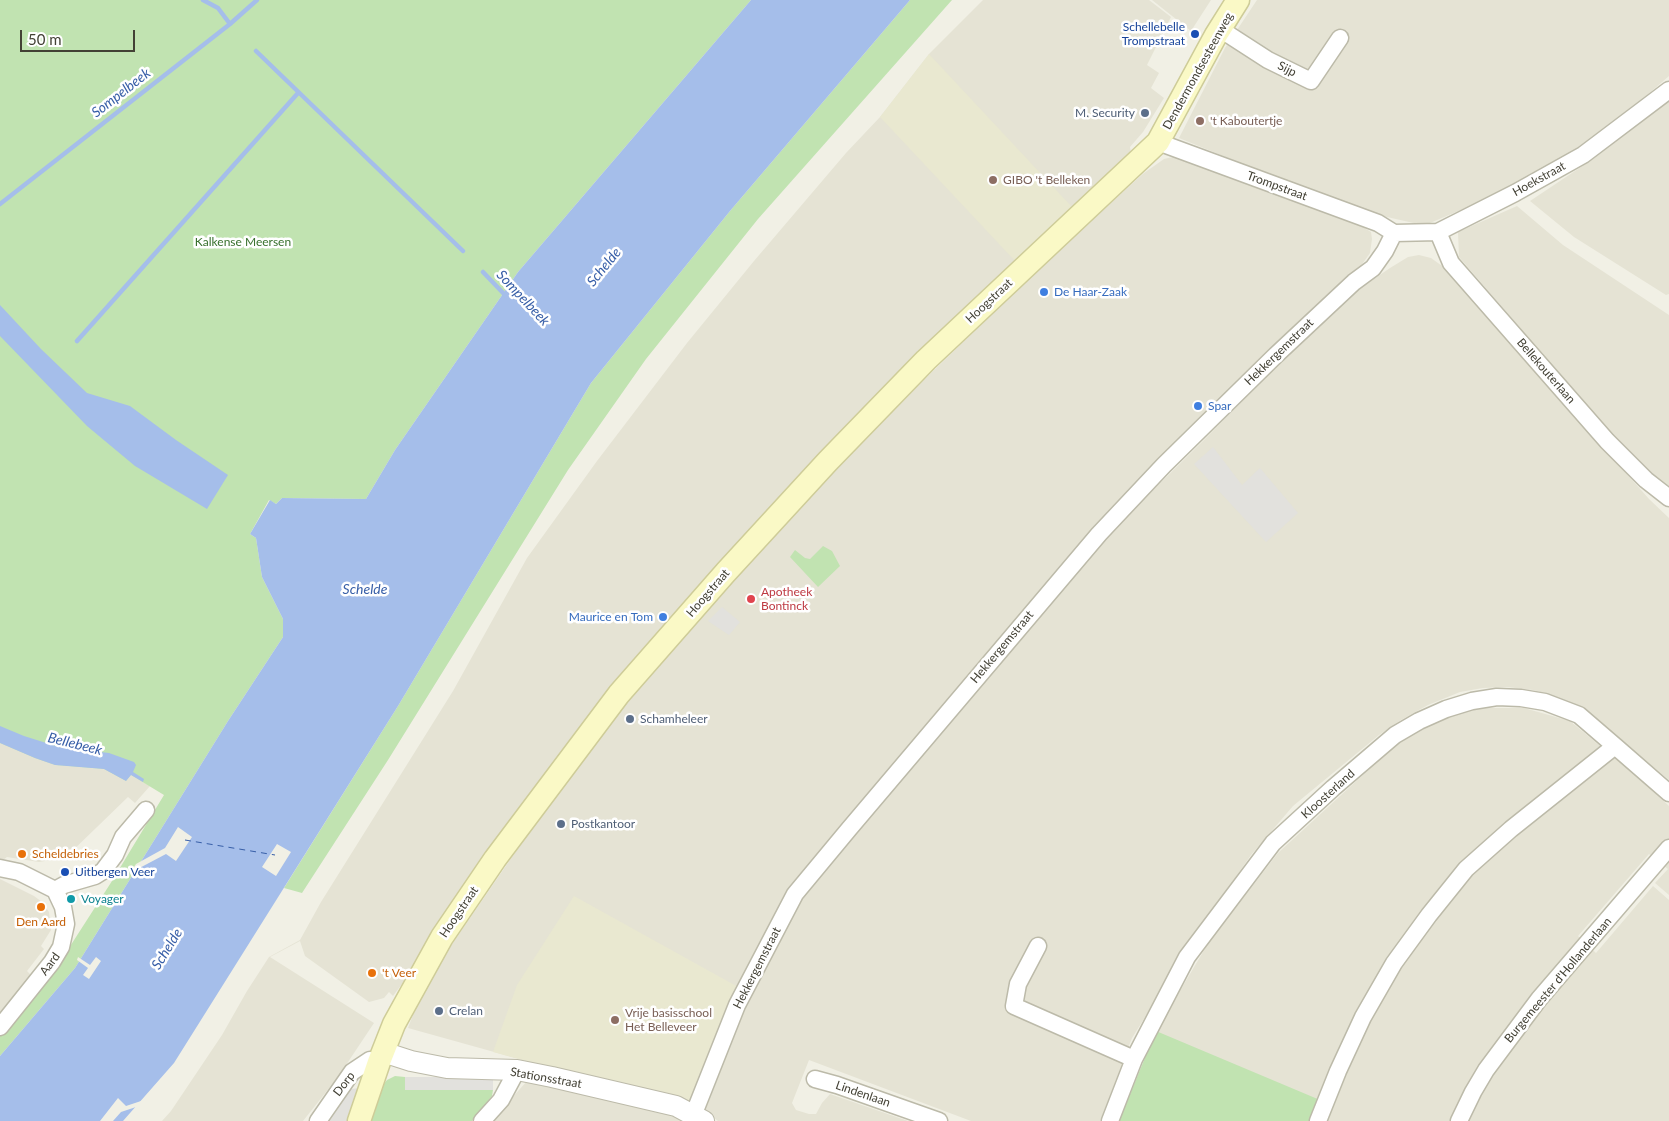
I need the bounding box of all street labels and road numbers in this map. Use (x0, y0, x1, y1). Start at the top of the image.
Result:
street label: Dendermondsesteenweg (1160, 10, 1236, 132)
street label: Sijp (1275, 58, 1299, 80)
street label: Hoekstraat (1510, 159, 1568, 199)
street label: Trompstraat (1245, 168, 1309, 204)
street label: Hoogstraat (963, 276, 1015, 326)
street label: Hekkergemstraat (1242, 316, 1316, 388)
street label: Bellekouterlaan (1514, 335, 1578, 407)
street label: Hoogstraat (683, 566, 733, 620)
street label: Hekkergemstraat (968, 608, 1036, 686)
street label: Kloosterland (1298, 766, 1358, 822)
street label: Hoogstraat (437, 884, 481, 940)
street label: Burgemeester d'Hollanderlaan (1501, 914, 1615, 1046)
street label: Hekkergemstraat (730, 925, 784, 1011)
street label: Aard (37, 950, 63, 978)
street label: Stationsstraat (509, 1065, 583, 1091)
street label: Dorp (330, 1069, 358, 1099)
street label: Lindenlaan (834, 1078, 892, 1110)

